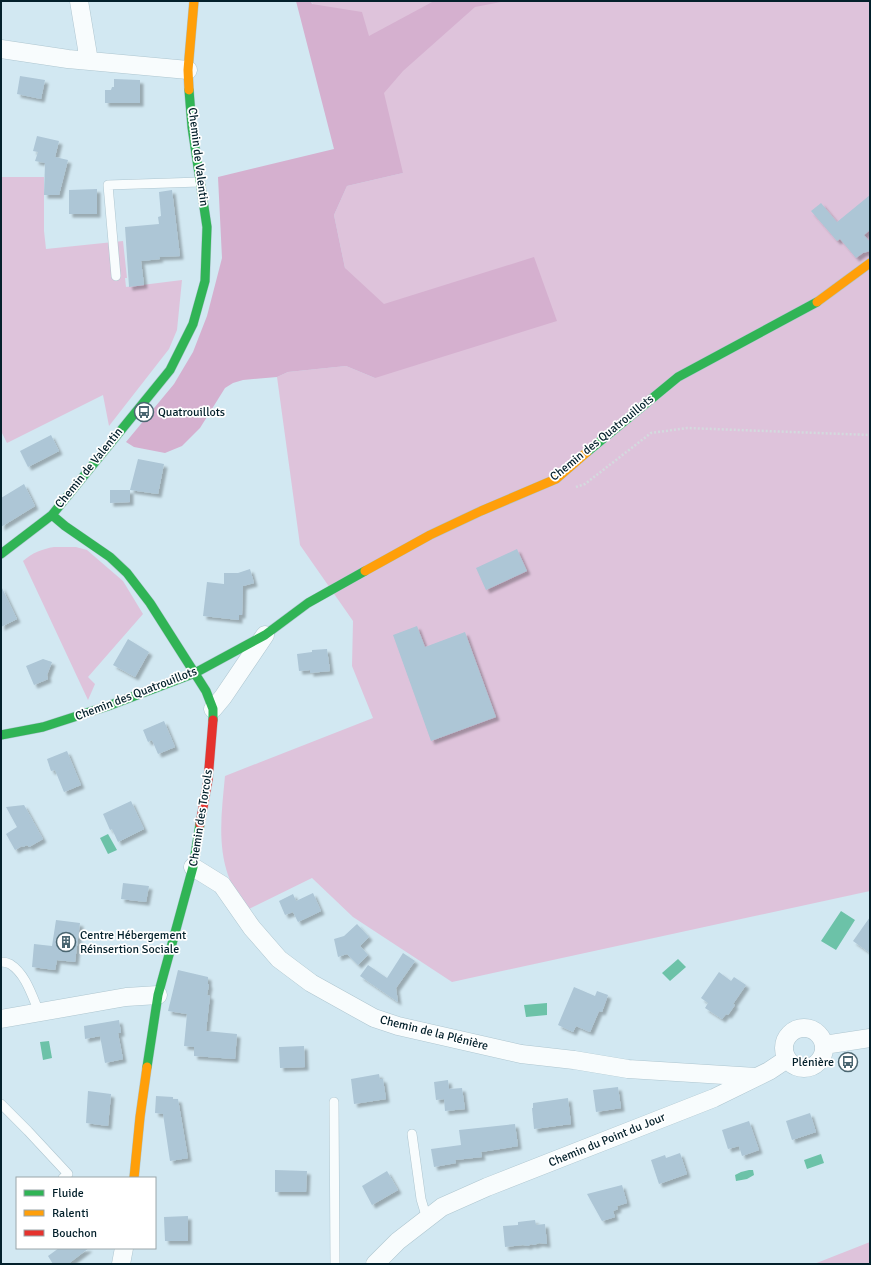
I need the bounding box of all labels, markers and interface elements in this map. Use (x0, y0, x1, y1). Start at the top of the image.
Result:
street label: Chemin de Valentin (185, 107, 211, 207)
street label: Chemin des Quatrouillots (547, 392, 657, 484)
bus stop icon: Quatrouillots (133, 401, 155, 423)
place label: Quatrouillots (158, 405, 225, 420)
street label: Chemin de Valentin (52, 425, 126, 511)
street label: Chemin des Quatrouillots (73, 664, 199, 724)
street label: Chemin des Torcols (186, 768, 216, 868)
place label: Centre Hébergement Réinsertion Sociale (80, 928, 186, 957)
building icon: Centre Hébergement Réinsertion Sociale (55, 931, 77, 953)
street label: Chemin de la Plénière (378, 1012, 490, 1054)
bus stop icon: Plénière (837, 1051, 859, 1073)
place label: Plénière (792, 1055, 834, 1070)
street label: Chemin du Point du Jour (546, 1109, 668, 1170)
legend (16, 1177, 156, 1249)
text: Fluide (52, 1186, 84, 1201)
text: Ralenti (52, 1206, 89, 1221)
text: Bouchon (52, 1226, 97, 1241)

